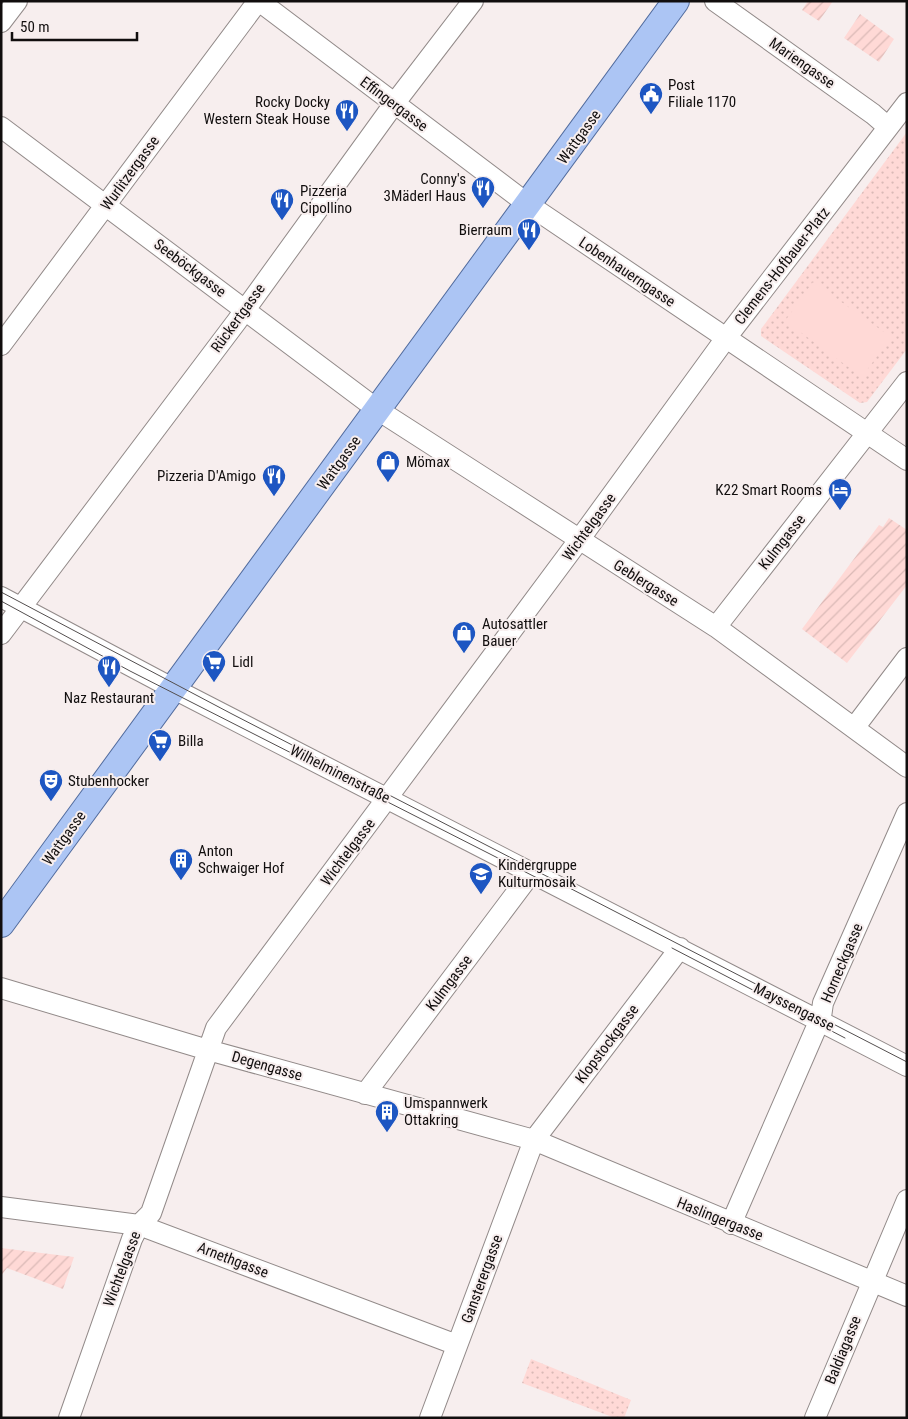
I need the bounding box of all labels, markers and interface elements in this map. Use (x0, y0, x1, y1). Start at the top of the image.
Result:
scale bar (12, 10, 138, 42)
text: 50 m (20, 18, 50, 36)
street label: Mariengasse (766, 34, 838, 92)
street label: Effingergasse (357, 73, 431, 135)
place label: Post Filiale 1170 (668, 76, 736, 111)
public building icon: Post Filiale 1170 (638, 81, 664, 115)
place label: Rocky Docky Western Steak House (204, 93, 330, 128)
restaurant icon: Rocky Docky Western Steak House (334, 98, 360, 132)
street label: Wattgasse (553, 106, 605, 168)
street label: Wurlitzergasse (97, 132, 163, 214)
place label: Conny's 3Mäderl Haus (384, 170, 466, 205)
restaurant icon: Conny's 3Mäderl Haus (470, 175, 496, 209)
place label: Pizzeria Cipollino (300, 182, 352, 217)
restaurant icon: Pizzeria Cipollino (269, 187, 295, 221)
street label: Clemens-Hofbauer-Platz (731, 204, 833, 328)
restaurant icon: Bierraum (516, 217, 542, 251)
place label: Bierraum (459, 221, 512, 239)
street label: Lobenhauerngasse (575, 233, 679, 311)
street label: Seeböckgasse (150, 235, 230, 301)
street label: Rückertgasse (207, 280, 269, 356)
street label: Wattgasse (313, 432, 365, 494)
shop icon: Mömax (375, 449, 401, 483)
place label: Mömax (406, 453, 450, 471)
restaurant icon: Pizzeria D'Amigo (261, 463, 287, 497)
place label: Pizzeria D'Amigo (157, 467, 256, 485)
hotel icon: K22 Smart Rooms (827, 477, 853, 511)
place label: K22 Smart Rooms (715, 481, 822, 499)
street label: Wichtelgasse (558, 490, 620, 564)
street label: Kulmgasse (755, 511, 809, 573)
street label: Geblergasse (610, 556, 682, 610)
place label: Autosattler Bauer (482, 615, 548, 650)
shop icon: Autosattler Bauer (451, 620, 477, 654)
supermarket icon: Lidl (201, 649, 227, 683)
place label: Lidl (232, 653, 253, 671)
restaurant icon: Naz Restaurant (96, 654, 122, 688)
place label: Naz Restaurant (64, 689, 154, 707)
supermarket icon: Billa (147, 728, 173, 762)
place label: Billa (178, 732, 204, 750)
street label: Wilhelminenstraße (287, 741, 393, 807)
theatre icon: Stubenhocker (38, 768, 64, 802)
place label: Stubenhocker (68, 772, 150, 790)
street label: Wattgasse (38, 807, 90, 869)
street label: Wichtelgasse (317, 815, 379, 889)
place label: Anton Schwaiger Hof (198, 842, 285, 877)
building icon: Anton Schwaiger Hof (168, 847, 194, 881)
place label: Kindergruppe Kulturmosaik (498, 856, 577, 891)
school or university icon: Kindergruppe Kulturmosaik (468, 861, 494, 895)
street label: Horneckgasse (817, 921, 867, 1005)
street label: Kulmgasse (422, 952, 476, 1014)
street label: Mayssengasse (751, 979, 837, 1035)
street label: Klopstockgasse (572, 1001, 642, 1087)
street label: Degengasse (230, 1047, 304, 1085)
place label: Umspannwerk Ottakring (404, 1094, 488, 1129)
building icon: Umspannwerk Ottakring (374, 1099, 400, 1133)
street label: Haslingergasse (674, 1193, 766, 1245)
street label: Wichtelgasse (99, 1229, 145, 1309)
street label: Gansterergasse (458, 1232, 506, 1326)
street label: Arnethgasse (195, 1238, 271, 1282)
street label: Baldiagasse (821, 1313, 865, 1387)

